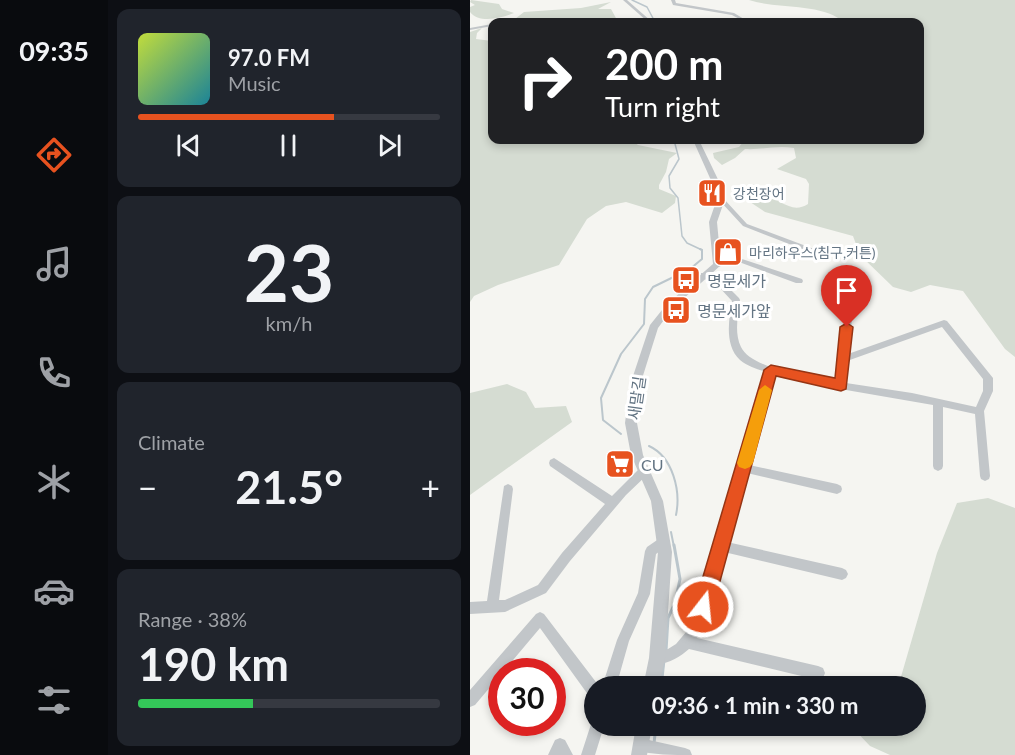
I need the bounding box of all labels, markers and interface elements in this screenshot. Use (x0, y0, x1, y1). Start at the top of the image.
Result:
text: 09:35 (19, 34, 89, 67)
text: 200 m (605, 39, 723, 89)
icon: right (506, 42, 584, 120)
text: 97.0 FM (228, 44, 310, 71)
text: Music (228, 71, 281, 95)
text: Turn right (605, 90, 720, 123)
icon: previous (172, 129, 205, 162)
icon: pause (272, 129, 305, 162)
icon: next (373, 129, 406, 162)
icon: directions (33, 134, 75, 176)
restaurant icon: 강천장어 (696, 177, 728, 209)
place label: 강천장어 (733, 185, 785, 202)
text: 23 (244, 225, 334, 319)
shop icon: 마리하우스(침구,커튼) (712, 236, 744, 268)
icon: music (33, 243, 75, 285)
place label: 마리하우스(침구,커튼) (749, 244, 876, 261)
bus stop icon: 명문세가 (670, 264, 702, 296)
pin (821, 265, 872, 327)
place label: 명문세가 (707, 271, 766, 290)
icon: arrive (830, 274, 863, 307)
bus stop icon: 명문세가앞 (660, 294, 692, 326)
place label: 명문세가앞 (697, 301, 771, 320)
text: km/h (266, 311, 312, 335)
icon: phone (33, 352, 75, 394)
street label: 새말길 (624, 375, 648, 421)
text: Climate (138, 430, 205, 454)
supermarket icon: CU (604, 448, 636, 480)
place label: CU (641, 455, 663, 474)
text: 21.5° (235, 460, 343, 514)
icon: climate (33, 461, 75, 503)
text: − (138, 467, 157, 507)
text: + (421, 467, 440, 507)
icon: car (33, 570, 75, 612)
position arrow (671, 575, 735, 639)
text: Range · 38% (138, 607, 247, 631)
text: 190 km (138, 637, 289, 691)
speed limit sign: 30 (488, 658, 566, 736)
icon: filters (33, 679, 75, 721)
text: 09:36 · 1 min · 330 m (652, 692, 858, 719)

